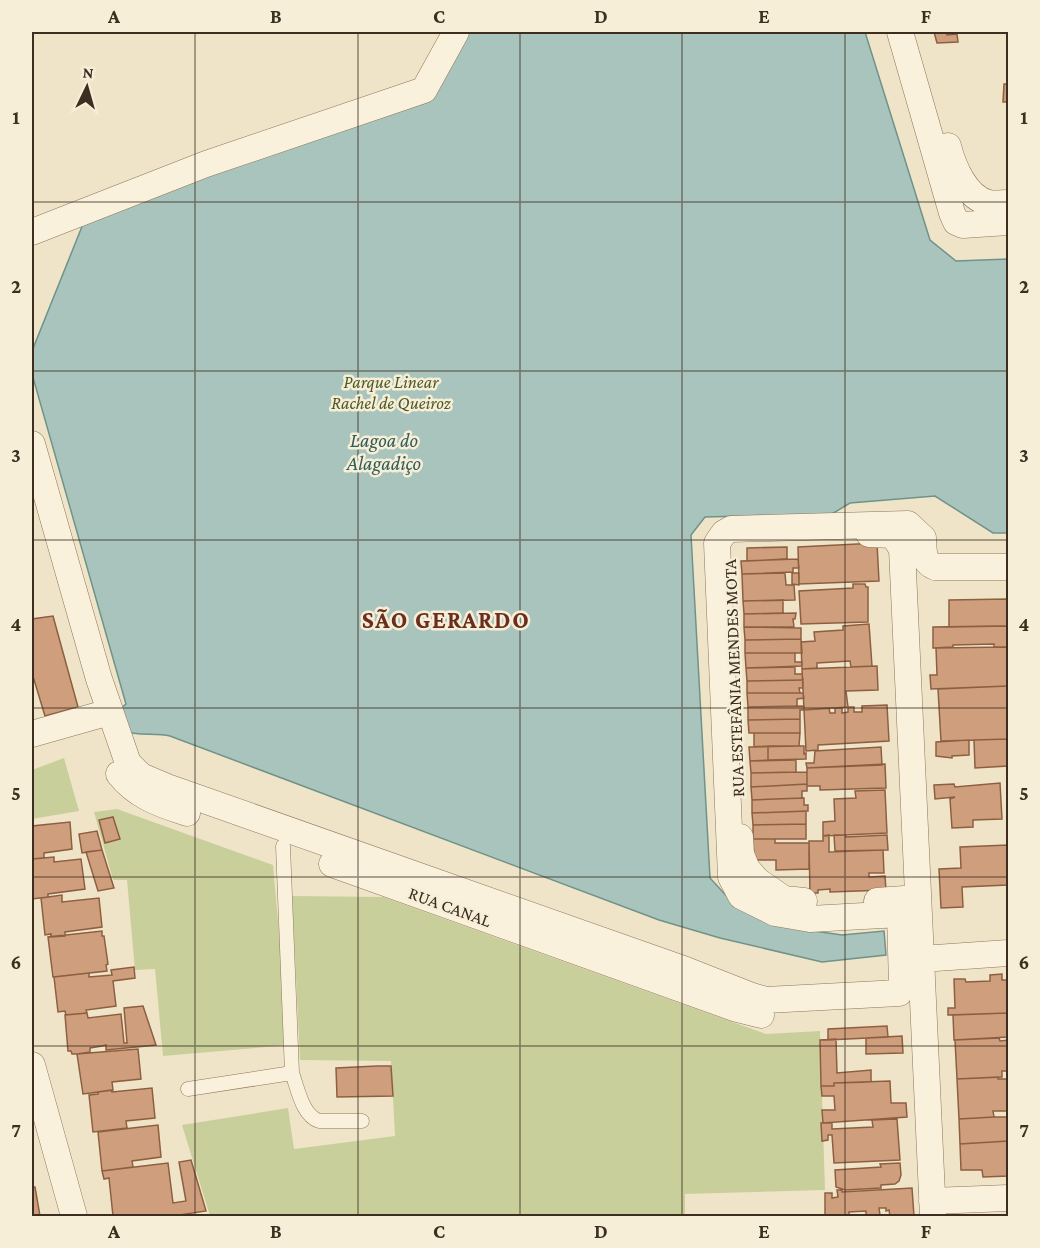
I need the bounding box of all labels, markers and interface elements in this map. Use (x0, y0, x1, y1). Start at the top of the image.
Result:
text: A (107, 5, 121, 27)
text: B (270, 5, 282, 27)
text: C (433, 5, 445, 27)
text: D (594, 5, 608, 27)
text: E (758, 5, 770, 27)
text: F (921, 5, 932, 27)
north arrow (57, 57, 117, 117)
text: N (82, 64, 95, 82)
text: 1 (12, 106, 20, 128)
text: 1 (1020, 106, 1028, 128)
text: 2 (11, 275, 21, 297)
text: 2 (1019, 275, 1029, 297)
park label: Parque Linear Rachel de Queiroz (331, 372, 451, 413)
water label: Lagoa do Alagadiço (346, 429, 421, 475)
text: 3 (11, 444, 21, 466)
text: 3 (1019, 444, 1029, 466)
street label: RUA ESTEFÂNIA MENDES MOTA (720, 558, 748, 797)
district label: SÃO GERARDO (362, 606, 530, 633)
text: 4 (11, 613, 22, 635)
text: 4 (1019, 613, 1030, 635)
text: 5 (11, 782, 21, 804)
text: 5 (1019, 782, 1029, 804)
street label: RUA CANAL (406, 883, 494, 931)
text: 6 (11, 951, 21, 973)
text: 6 (1019, 951, 1029, 973)
text: 7 (11, 1119, 21, 1141)
text: 7 (1019, 1119, 1029, 1141)
text: A (107, 1220, 121, 1242)
text: B (270, 1220, 282, 1242)
text: C (433, 1220, 445, 1242)
text: D (594, 1220, 608, 1242)
text: E (758, 1220, 770, 1242)
text: F (921, 1220, 932, 1242)

